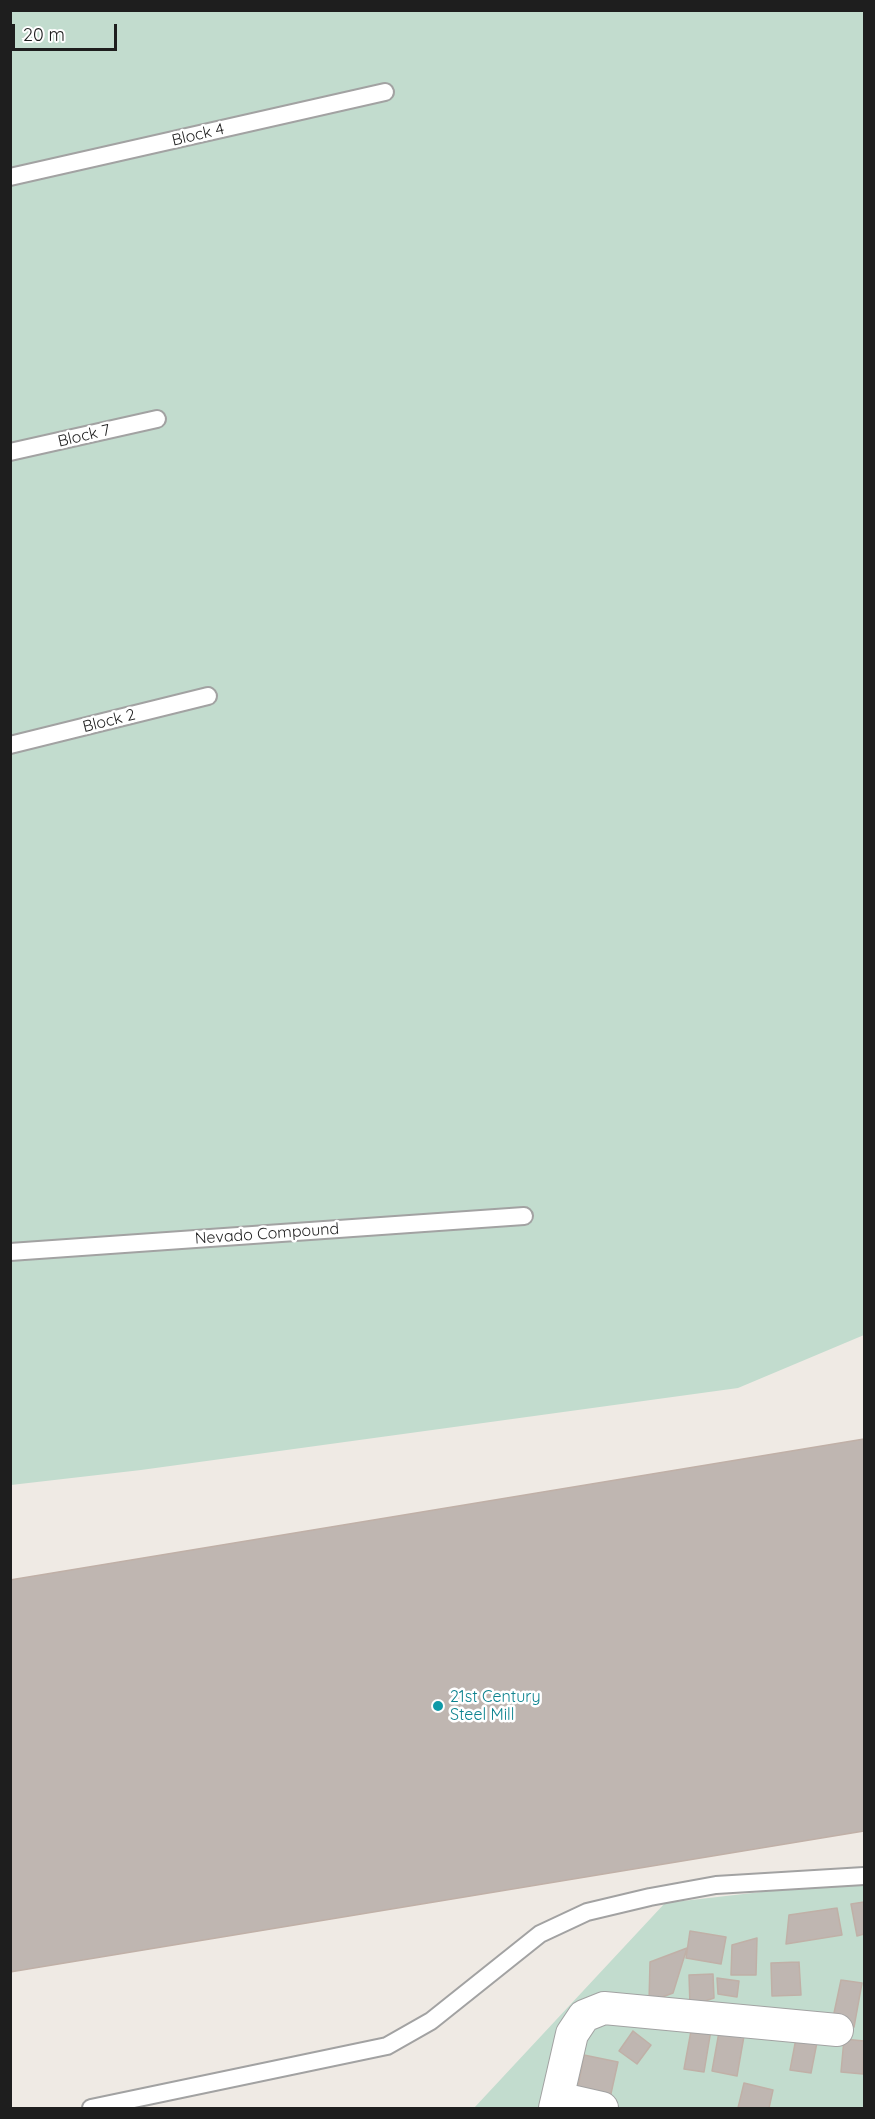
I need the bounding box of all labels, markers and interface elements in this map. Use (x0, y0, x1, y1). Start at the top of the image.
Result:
scale bar (15, 12, 120, 50)
text: 20 m (23, 23, 65, 46)
street label: Block 4 (170, 120, 226, 150)
street label: Block 7 (56, 421, 112, 451)
street label: Block 2 (81, 705, 137, 737)
street label: Nevado Compound (194, 1219, 340, 1249)
place label: 21st Century Steel Mill (450, 1687, 541, 1725)
marker: 21st Century Steel Mill (431, 1699, 445, 1713)

